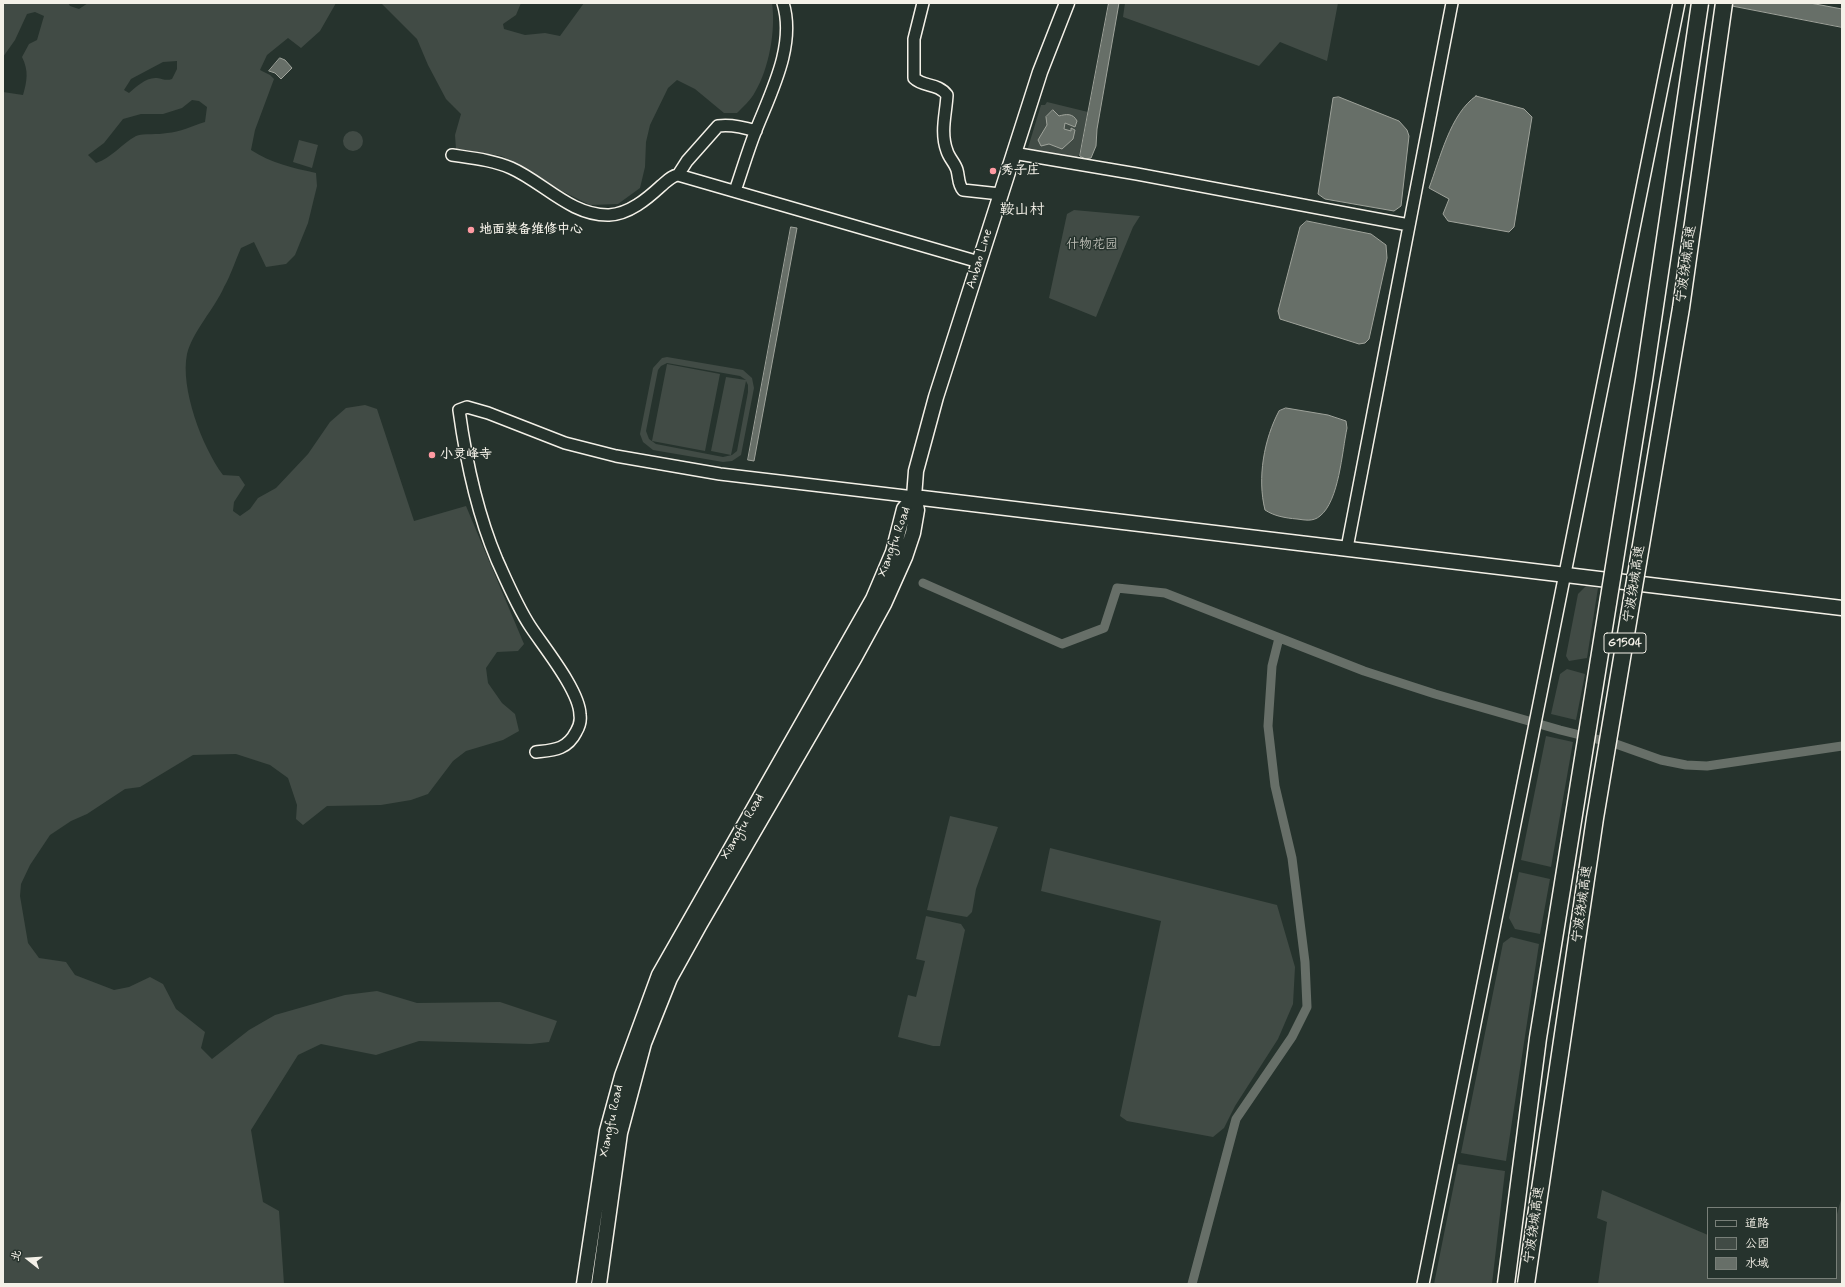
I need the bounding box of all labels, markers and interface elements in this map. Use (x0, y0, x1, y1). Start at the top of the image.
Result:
place label: 秀子庄 (1001, 163, 1040, 179)
marker: 秀子庄 (988, 166, 998, 176)
district label: 鞍山村 (1000, 202, 1044, 220)
place label: 地面装备维修中心 (479, 222, 583, 238)
street label: 宁波绕城高速 (1674, 224, 1700, 304)
marker: 地面装备维修中心 (466, 225, 476, 235)
street label: Anbao Line (964, 227, 996, 291)
park label: 什物花园 (1066, 237, 1118, 253)
place label: 小灵峰寺 (440, 447, 492, 463)
marker: 小灵峰寺 (427, 450, 437, 460)
street label: Xiangfu Road (875, 505, 915, 579)
street label: 宁波绕城高速 (1621, 544, 1649, 624)
road number: G1504 (1604, 633, 1646, 653)
street label: Xiangfu Road (718, 791, 768, 863)
street label: 宁波绕城高速 (1570, 864, 1596, 944)
street label: Xiangfu Road (597, 1084, 627, 1158)
street label: 宁波绕城高速 (1522, 1185, 1548, 1265)
legend (1707, 1207, 1837, 1279)
text: 道路 (1745, 1216, 1769, 1232)
text: 公园 (1745, 1236, 1769, 1252)
north arrow (8, 1239, 48, 1279)
text: 北 (8, 1248, 25, 1263)
text: 水域 (1745, 1256, 1769, 1272)

